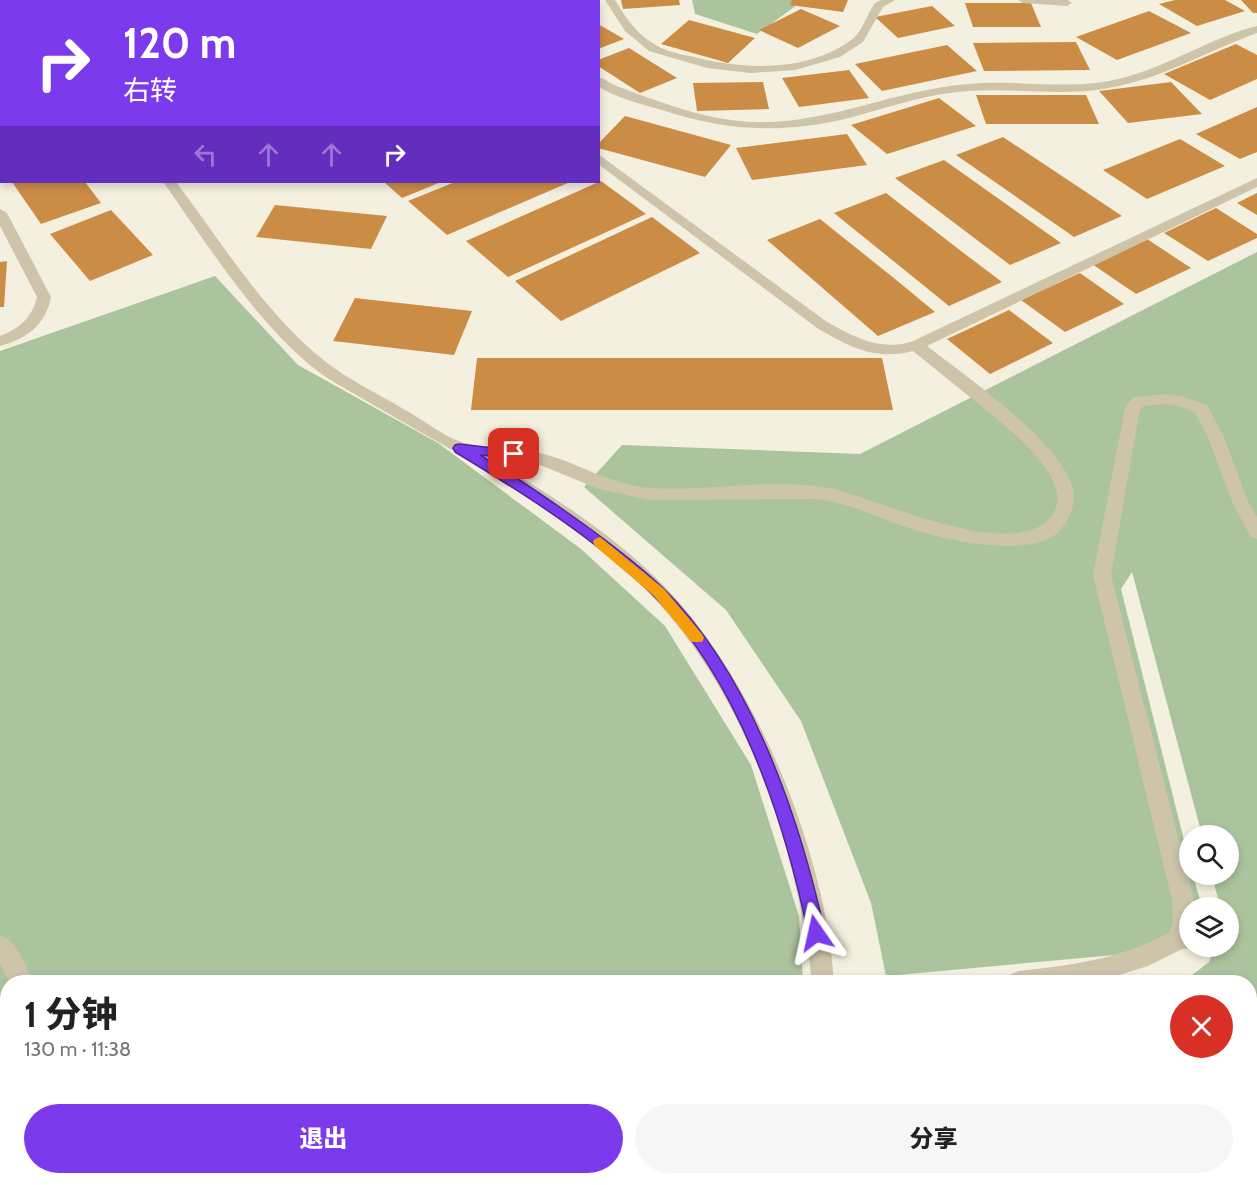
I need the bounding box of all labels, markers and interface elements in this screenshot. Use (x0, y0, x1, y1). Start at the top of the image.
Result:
text: 120 m (123, 17, 236, 69)
icon: right (24, 24, 102, 102)
text: 右转 (123, 74, 177, 107)
icon: left (189, 138, 222, 171)
icon: ahead (252, 138, 285, 171)
icon: ahead (315, 138, 348, 171)
icon: right (378, 138, 411, 171)
pin (488, 428, 539, 479)
icon: arrive (497, 437, 530, 470)
map controls (1179, 825, 1239, 957)
button: search (1179, 825, 1239, 885)
button: layers (1179, 897, 1239, 957)
position arrow (784, 901, 848, 965)
text: 1 分钟 (24, 992, 117, 1036)
button: close (1170, 995, 1233, 1058)
text: 130 m · 11:38 (24, 1037, 131, 1061)
button: 退出 (24, 1104, 623, 1173)
button: 分享 (635, 1104, 1233, 1173)

